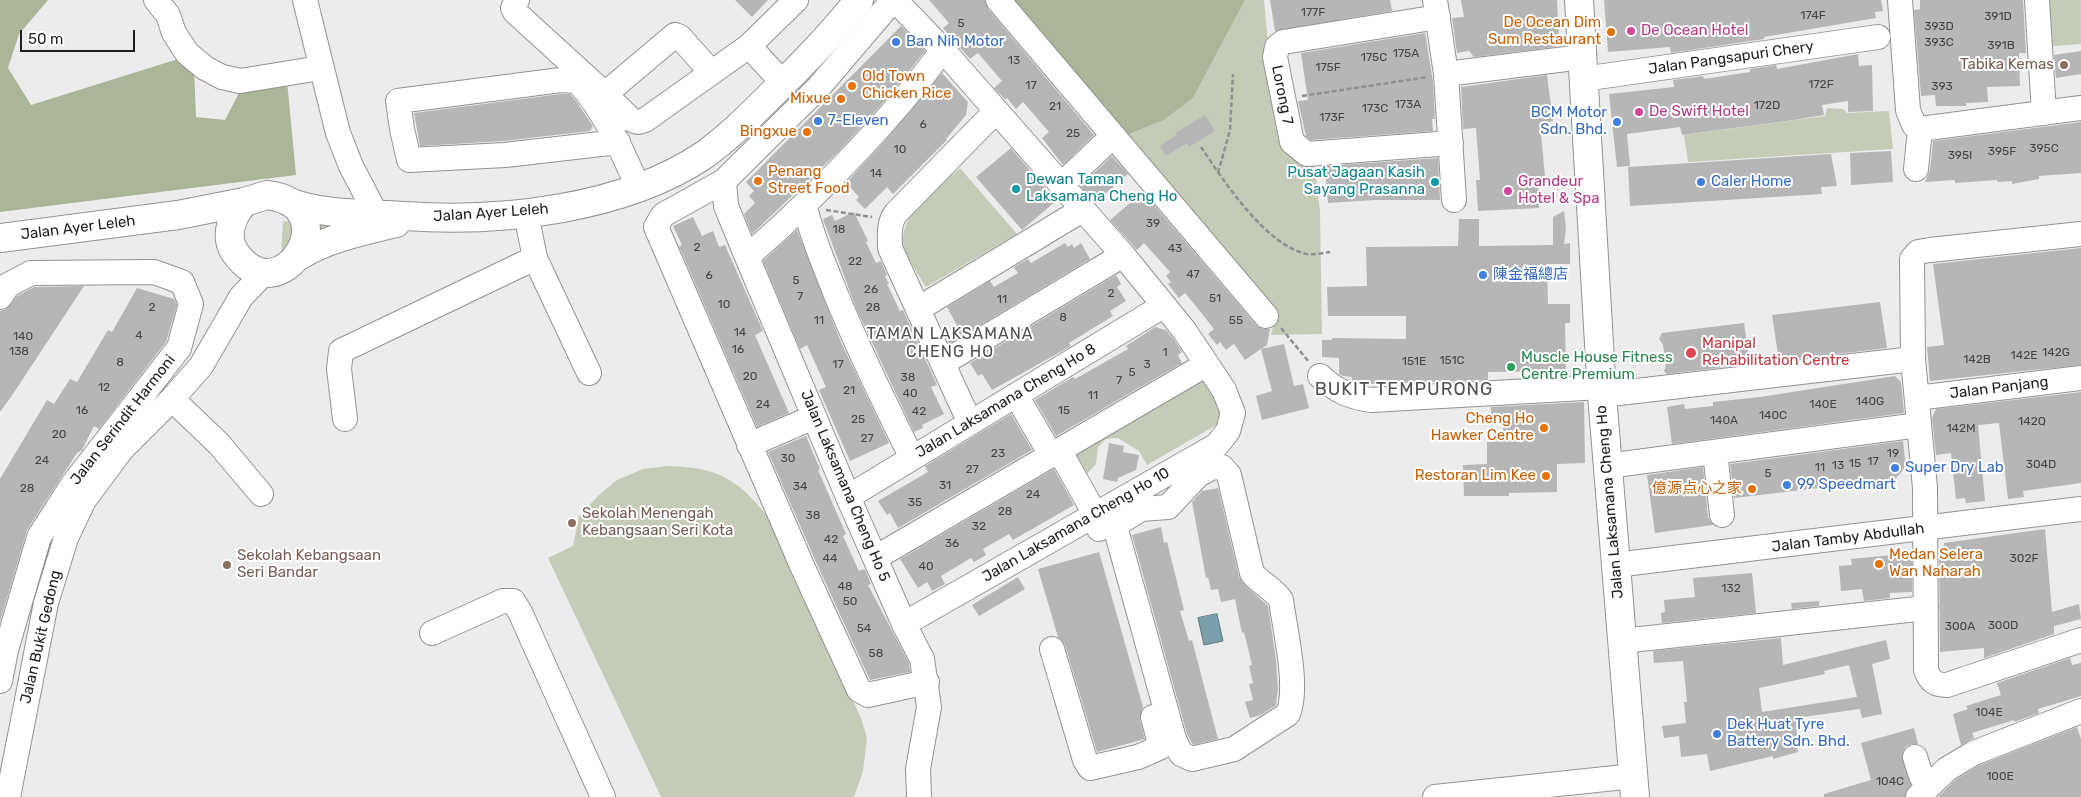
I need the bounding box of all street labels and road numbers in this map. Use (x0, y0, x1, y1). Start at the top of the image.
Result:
street label: Jalan Pangsapuri Chery (1647, 37, 1815, 79)
street label: Lorong 7 (1267, 64, 1297, 126)
street label: Jalan Ayer Leleh (433, 200, 549, 226)
street label: Jalan Ayer Leleh (20, 212, 136, 244)
street label: Jalan Laksamana Cheng Ho 8 (913, 340, 1099, 462)
street label: Jalan Serindit Harmoni (67, 351, 179, 489)
street label: Jalan Panjang (1949, 373, 2049, 403)
street label: Jalan Laksamana Cheng Ho 5 (796, 387, 894, 585)
street label: Jalan Laksamana Cheng Ho (1593, 405, 1627, 599)
street label: Jalan Laksamana Cheng Ho 10 (979, 464, 1173, 586)
street label: Jalan Tamby Abdullah (1771, 520, 1925, 556)
street label: Jalan Bukit Gedong (17, 568, 65, 706)

